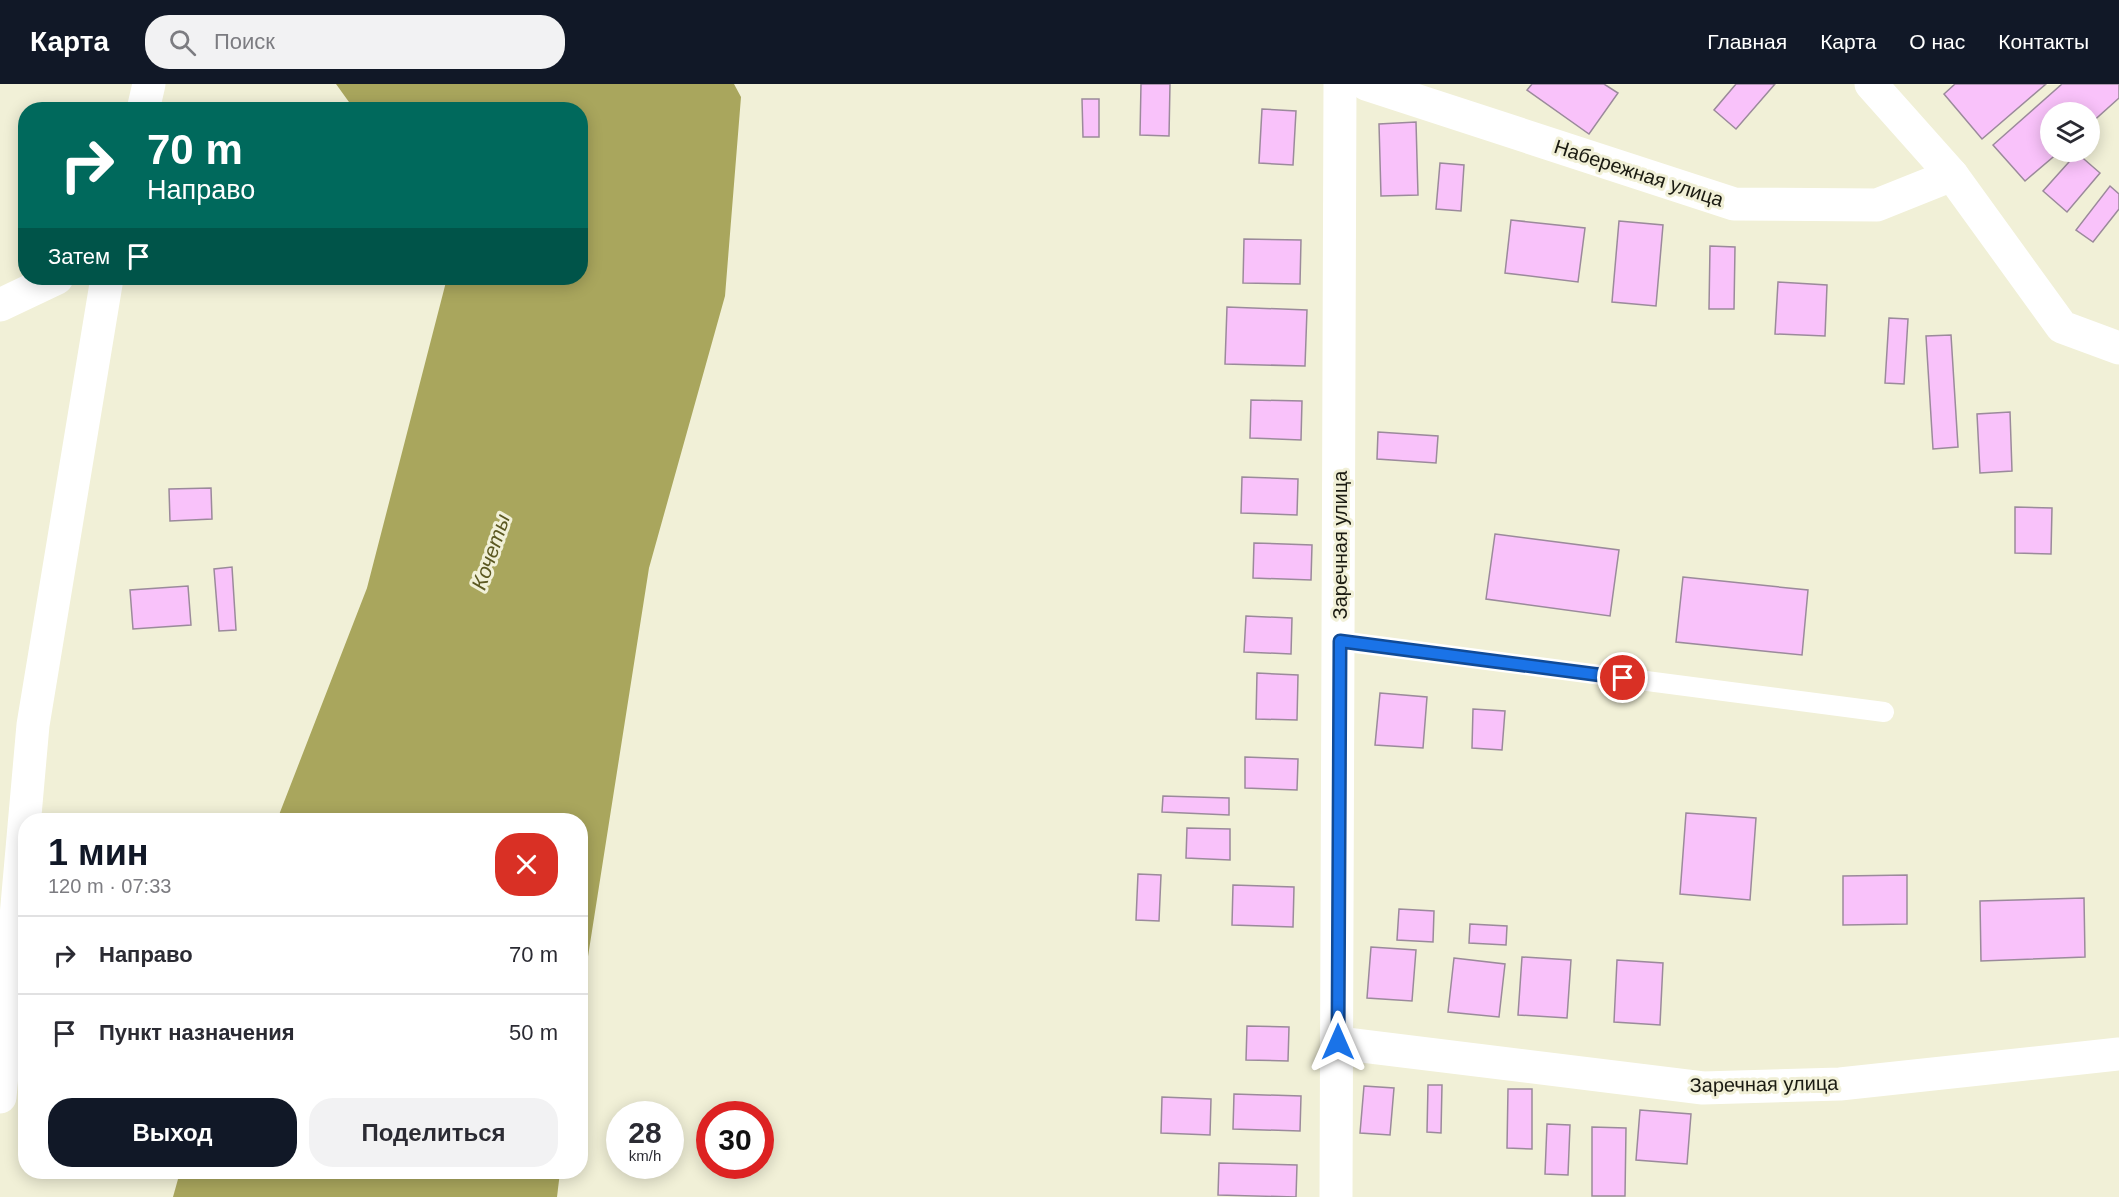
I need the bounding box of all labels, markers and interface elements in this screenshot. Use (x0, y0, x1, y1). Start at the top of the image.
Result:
search box (145, 15, 565, 69)
text: Карта (30, 26, 109, 57)
icon: search (166, 26, 199, 59)
text: Поиск (214, 29, 275, 54)
text: Главная (1707, 30, 1787, 53)
text: Карта (1820, 30, 1876, 53)
text: О нас (1909, 30, 1965, 53)
text: Контакты (1998, 30, 2089, 53)
map controls (2040, 102, 2100, 162)
button: layers (2040, 102, 2100, 162)
icon: right (48, 126, 126, 204)
text: 70 m (147, 126, 243, 173)
street label: Набережная улица (1551, 135, 1727, 211)
text: Направо (147, 175, 255, 205)
icon: arrive (122, 240, 155, 273)
text: Затем (48, 244, 110, 269)
street label: Заречная улица (1329, 470, 1351, 619)
water label: Кочеты (467, 511, 514, 593)
pin (1597, 652, 1648, 703)
icon: arrive (1606, 661, 1639, 694)
text: 1 мин (48, 832, 149, 873)
button: close (495, 833, 558, 896)
text: 120 m · 07:33 (48, 875, 171, 897)
icon: right (48, 939, 81, 972)
text: Направо (99, 942, 193, 967)
text: 70 m (509, 942, 558, 967)
position arrow (1306, 1010, 1370, 1074)
icon: arrive (48, 1017, 81, 1050)
text: Пункт назначения (99, 1020, 295, 1045)
text: 50 m (509, 1020, 558, 1045)
street label: Заречная улица (1689, 1072, 1839, 1096)
button: Выход (48, 1098, 297, 1167)
button: Поделиться (309, 1098, 558, 1167)
speed limit sign: 30 (696, 1101, 774, 1179)
text: 28 (628, 1116, 662, 1149)
text: km/h (629, 1147, 661, 1164)

